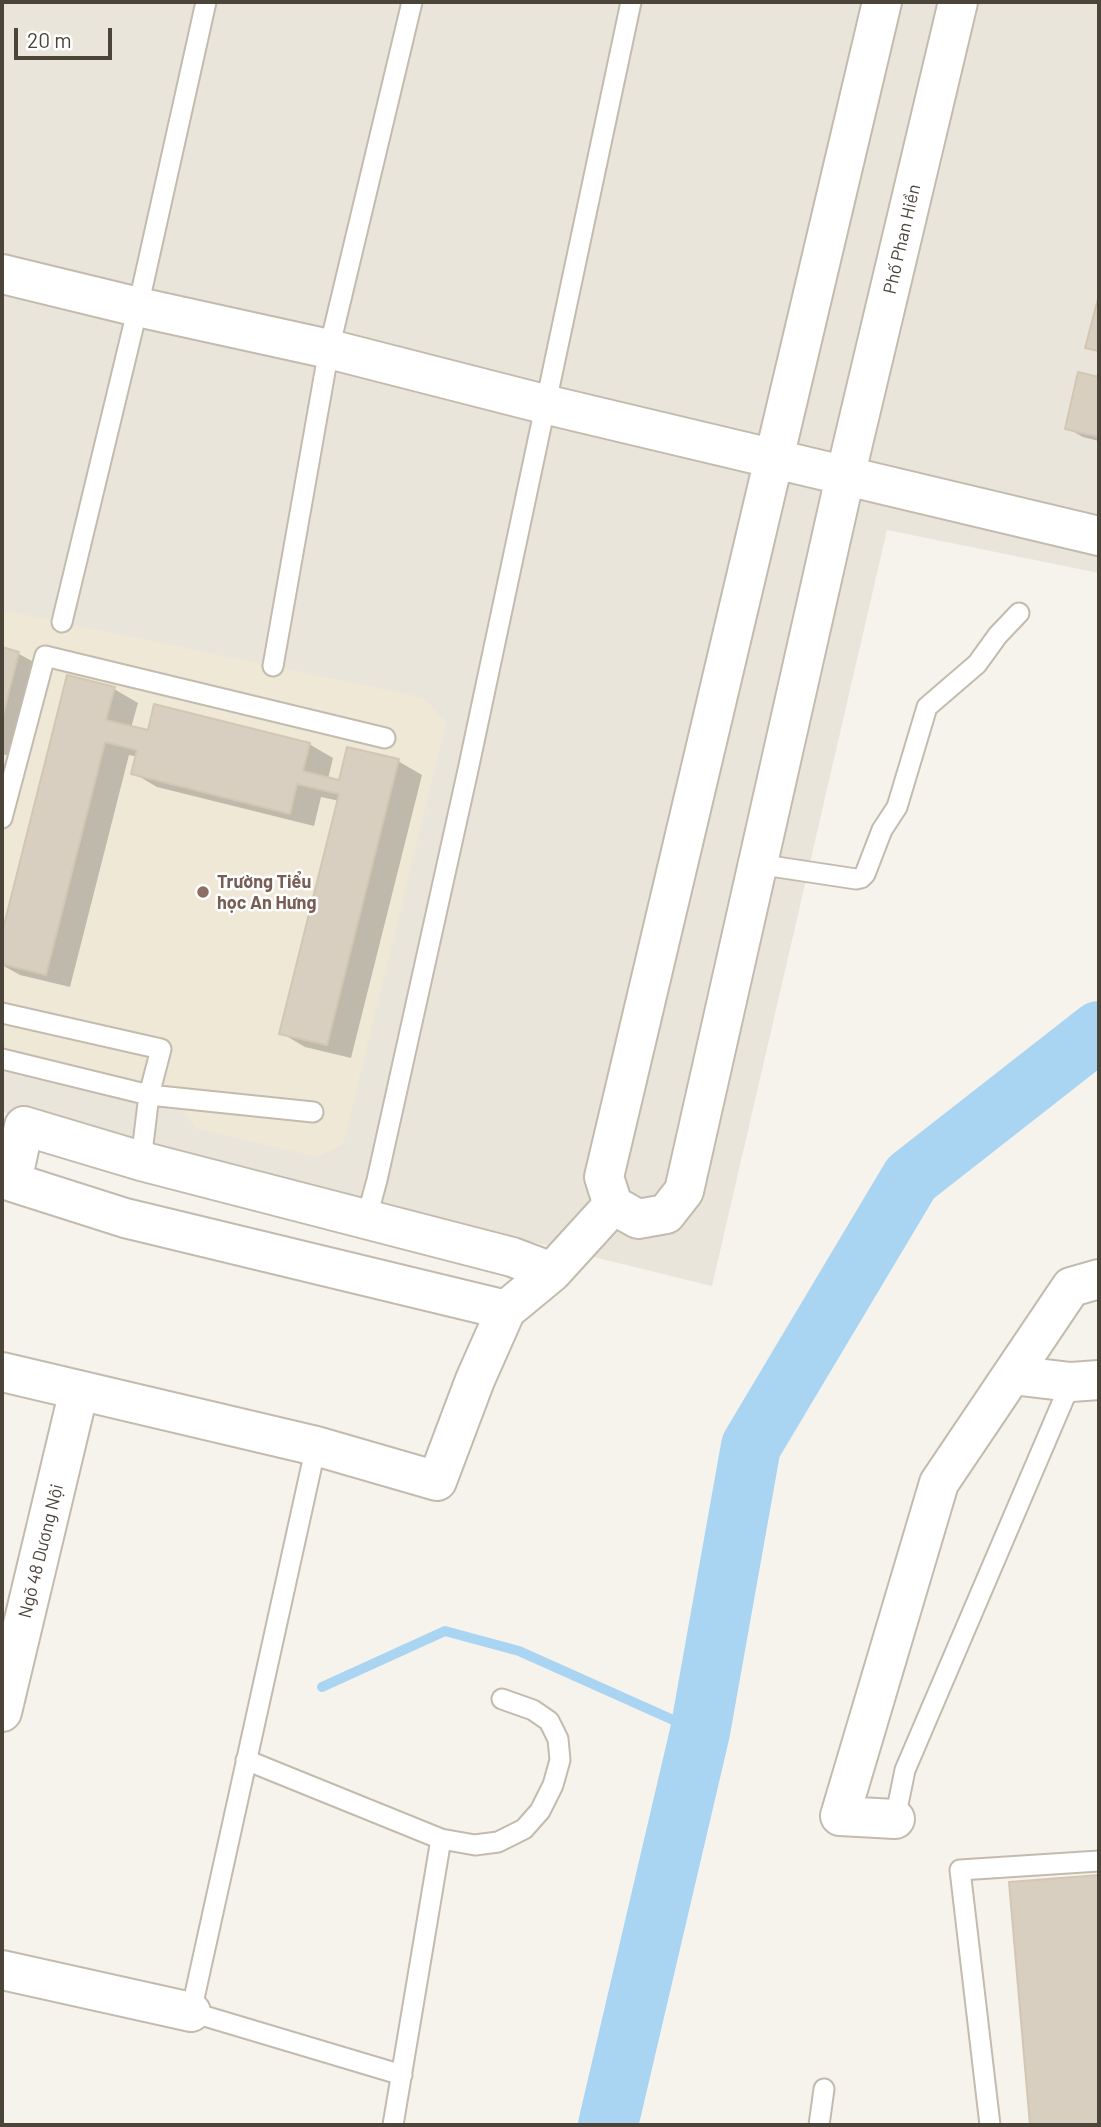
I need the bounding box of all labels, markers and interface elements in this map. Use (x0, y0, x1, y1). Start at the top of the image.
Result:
scale bar (18, 14, 116, 58)
text: 20 m (27, 27, 72, 52)
street label: Phố Phan Hiền (879, 182, 925, 296)
place label: Trường Tiểu học An Hưng (217, 871, 316, 914)
marker: Trường Tiểu học An Hưng (195, 884, 211, 900)
street label: Ngõ 48 Dương Nội (14, 1482, 68, 1620)

